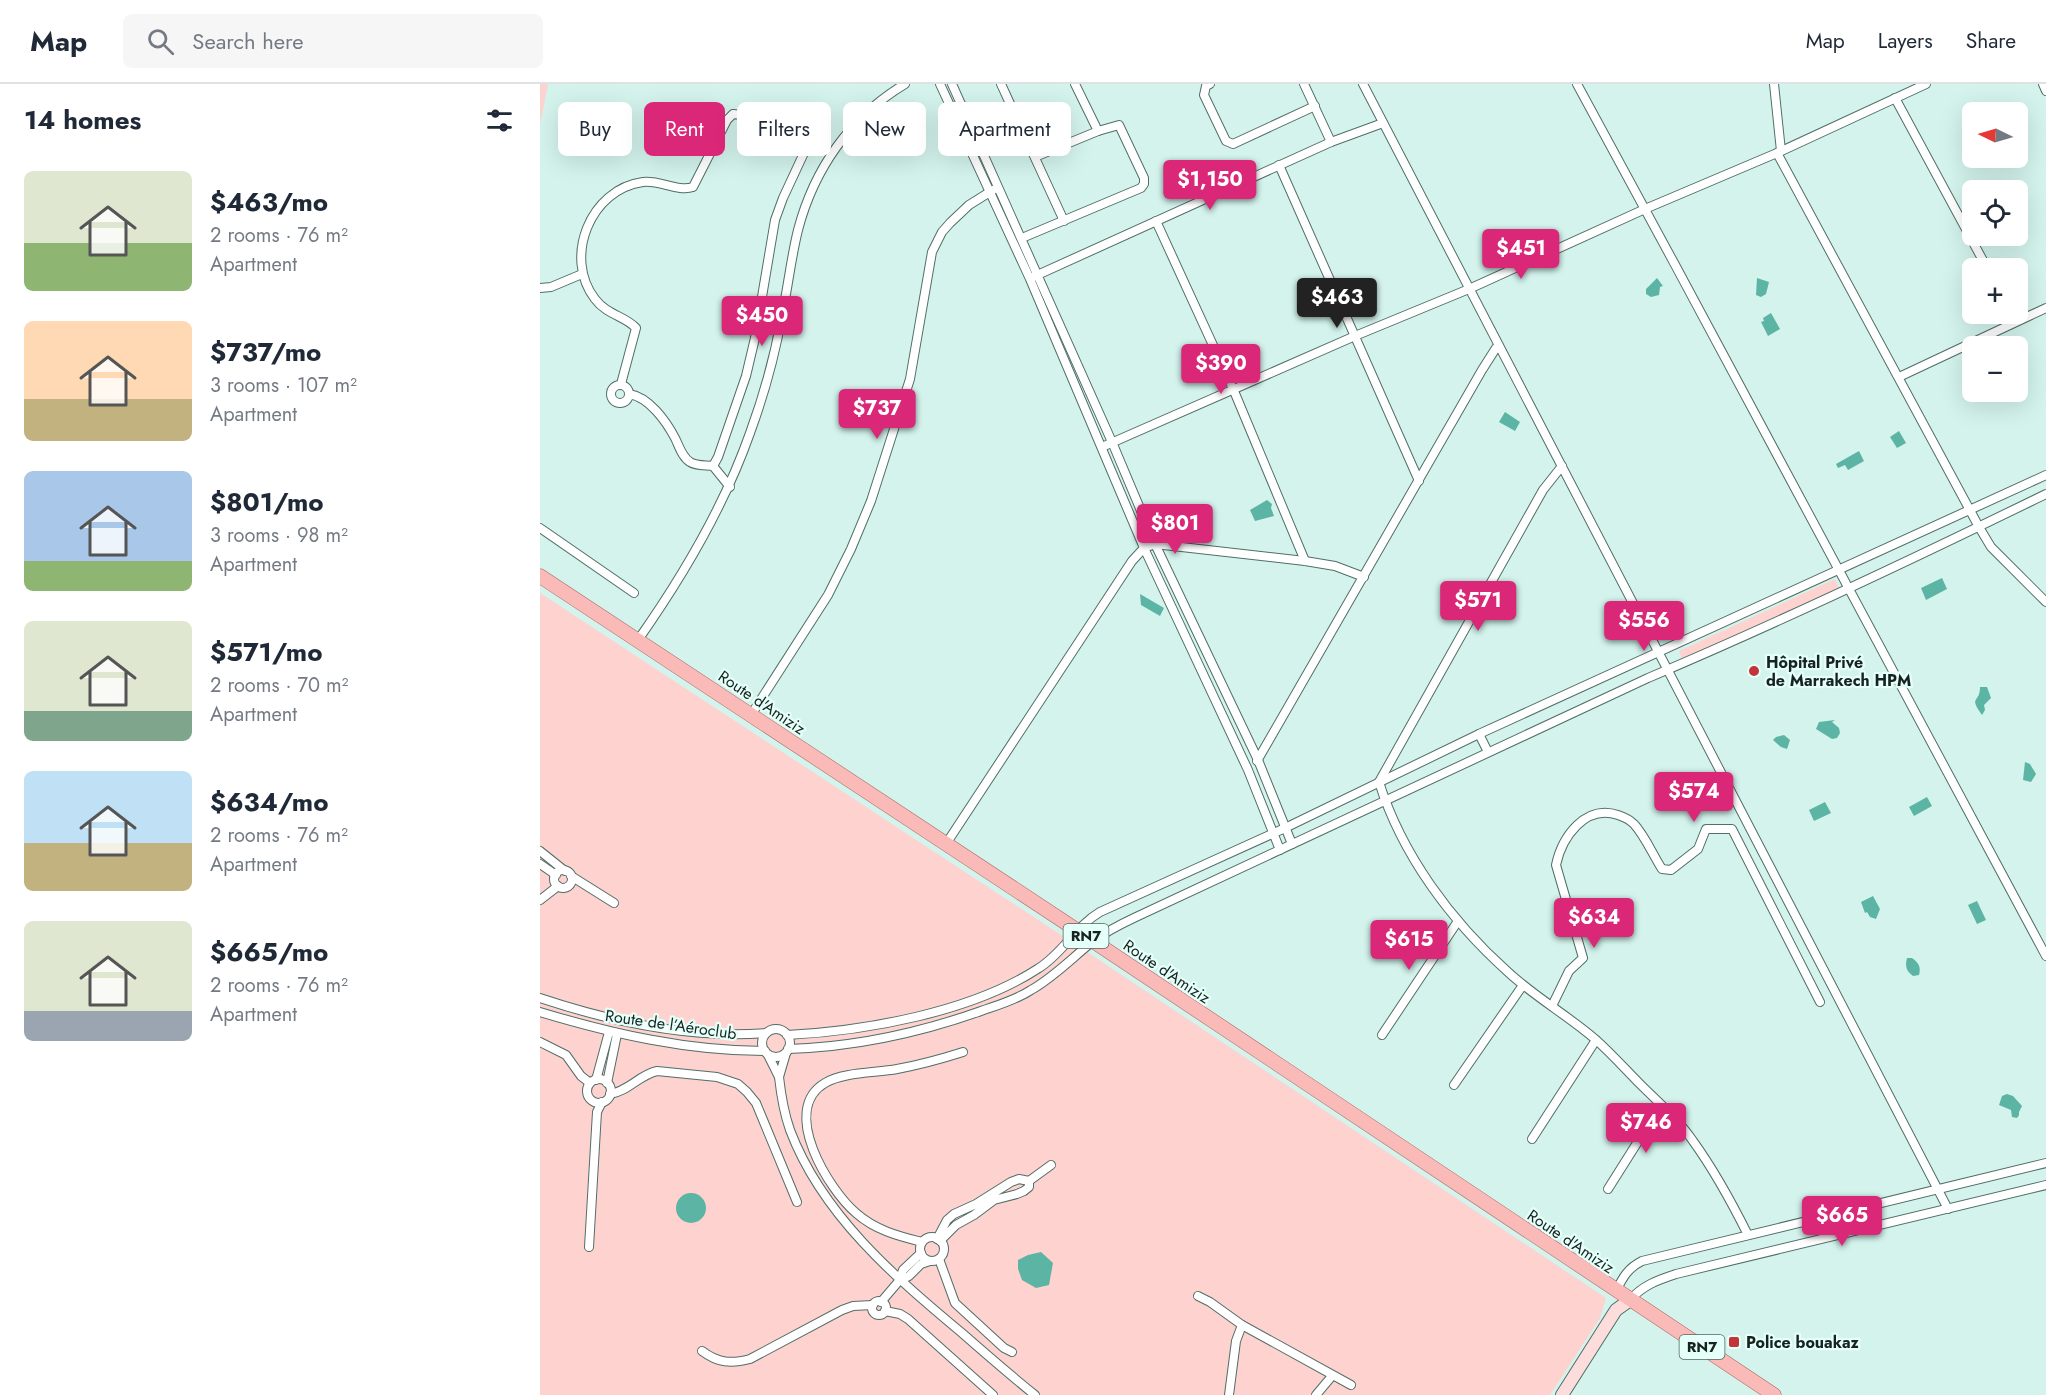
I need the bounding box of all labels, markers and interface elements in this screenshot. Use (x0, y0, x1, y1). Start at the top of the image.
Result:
search box (123, 14, 543, 68)
text: Map (30, 21, 87, 62)
icon: search (144, 25, 177, 58)
text: Search here (192, 25, 304, 57)
text: Map (1806, 26, 1845, 56)
text: Layers (1878, 26, 1933, 56)
text: Share (1966, 26, 2016, 56)
text: 14 homes (24, 101, 141, 139)
chip: Buy (558, 102, 632, 156)
chip: Rent (644, 102, 725, 156)
chip: Filters (737, 102, 831, 156)
chip: New (843, 102, 926, 156)
chip: Apartment (938, 102, 1071, 156)
north arrow (1962, 102, 2028, 168)
map controls (1962, 102, 2028, 402)
icon: filters (483, 104, 516, 137)
pin: $1,150 (1161, 160, 1259, 211)
text: $1,150 (1177, 165, 1243, 194)
button: locate (1962, 180, 2028, 246)
text: $463/mo (210, 183, 328, 221)
icon: home (72, 195, 144, 267)
text: 2 rooms · 76 m² (210, 221, 348, 250)
pin: $451 (1485, 229, 1557, 280)
text: $451 (1496, 234, 1546, 263)
text: Apartment (210, 250, 297, 279)
button: + (1962, 258, 2028, 324)
pin: $463 (1301, 278, 1373, 329)
text: $463 (1311, 283, 1363, 312)
pin: $450 (726, 296, 798, 347)
text: $450 (736, 301, 788, 330)
text: $737/mo (210, 333, 321, 371)
button: − (1962, 336, 2028, 402)
pin: $390 (1185, 344, 1257, 395)
icon: home (72, 345, 144, 417)
text: $390 (1195, 349, 1247, 378)
text: 3 rooms · 107 m² (210, 371, 357, 400)
pin: $737 (841, 389, 913, 440)
text: $737 (853, 394, 901, 423)
text: Apartment (210, 400, 297, 429)
text: $801/mo (210, 483, 324, 521)
icon: home (72, 495, 144, 567)
pin: $801 (1139, 504, 1211, 555)
text: $801 (1151, 509, 1199, 538)
text: 3 rooms · 98 m² (210, 521, 348, 550)
text: Apartment (210, 550, 297, 579)
pin: $571 (1442, 581, 1514, 632)
text: $571 (1454, 586, 1502, 615)
pin: $556 (1608, 601, 1680, 652)
text: $556 (1618, 606, 1670, 635)
text: $571/mo (210, 633, 323, 671)
icon: home (72, 645, 144, 717)
place label: Hôpital Privé de Marrakech HPM (1766, 651, 1911, 692)
marker: Hôpital Privé de Marrakech HPM (1747, 664, 1761, 678)
street label: Route d'Amiziz (714, 665, 810, 740)
text: 2 rooms · 70 m² (210, 671, 348, 700)
text: Apartment (210, 700, 297, 729)
pin: $574 (1658, 772, 1730, 823)
text: $574 (1668, 777, 1720, 806)
text: $634/mo (210, 783, 329, 821)
icon: home (72, 795, 144, 867)
text: 2 rooms · 76 m² (210, 821, 348, 850)
text: Apartment (210, 850, 297, 879)
pin: $634 (1558, 898, 1630, 949)
text: $634 (1568, 903, 1620, 932)
pin: $615 (1373, 920, 1445, 971)
road number: RN7 (1064, 924, 1108, 948)
text: $615 (1385, 925, 1433, 954)
text: $665/mo (210, 933, 328, 971)
street label: Route d'Amiziz (1119, 934, 1215, 1009)
icon: home (72, 945, 144, 1017)
text: 2 rooms · 76 m² (210, 971, 348, 1000)
text: Apartment (210, 1000, 297, 1029)
street label: Route de l’Aéroclub (604, 1004, 738, 1045)
pin: $746 (1610, 1103, 1682, 1154)
text: $746 (1620, 1108, 1672, 1137)
pin: $665 (1806, 1196, 1878, 1247)
text: $665 (1816, 1201, 1868, 1230)
street label: Route d'Amiziz (1523, 1204, 1619, 1279)
place label: Police bouakaz (1746, 1331, 1860, 1354)
road number: RN7 (1680, 1335, 1724, 1359)
marker: Police bouakaz (1727, 1335, 1741, 1349)

